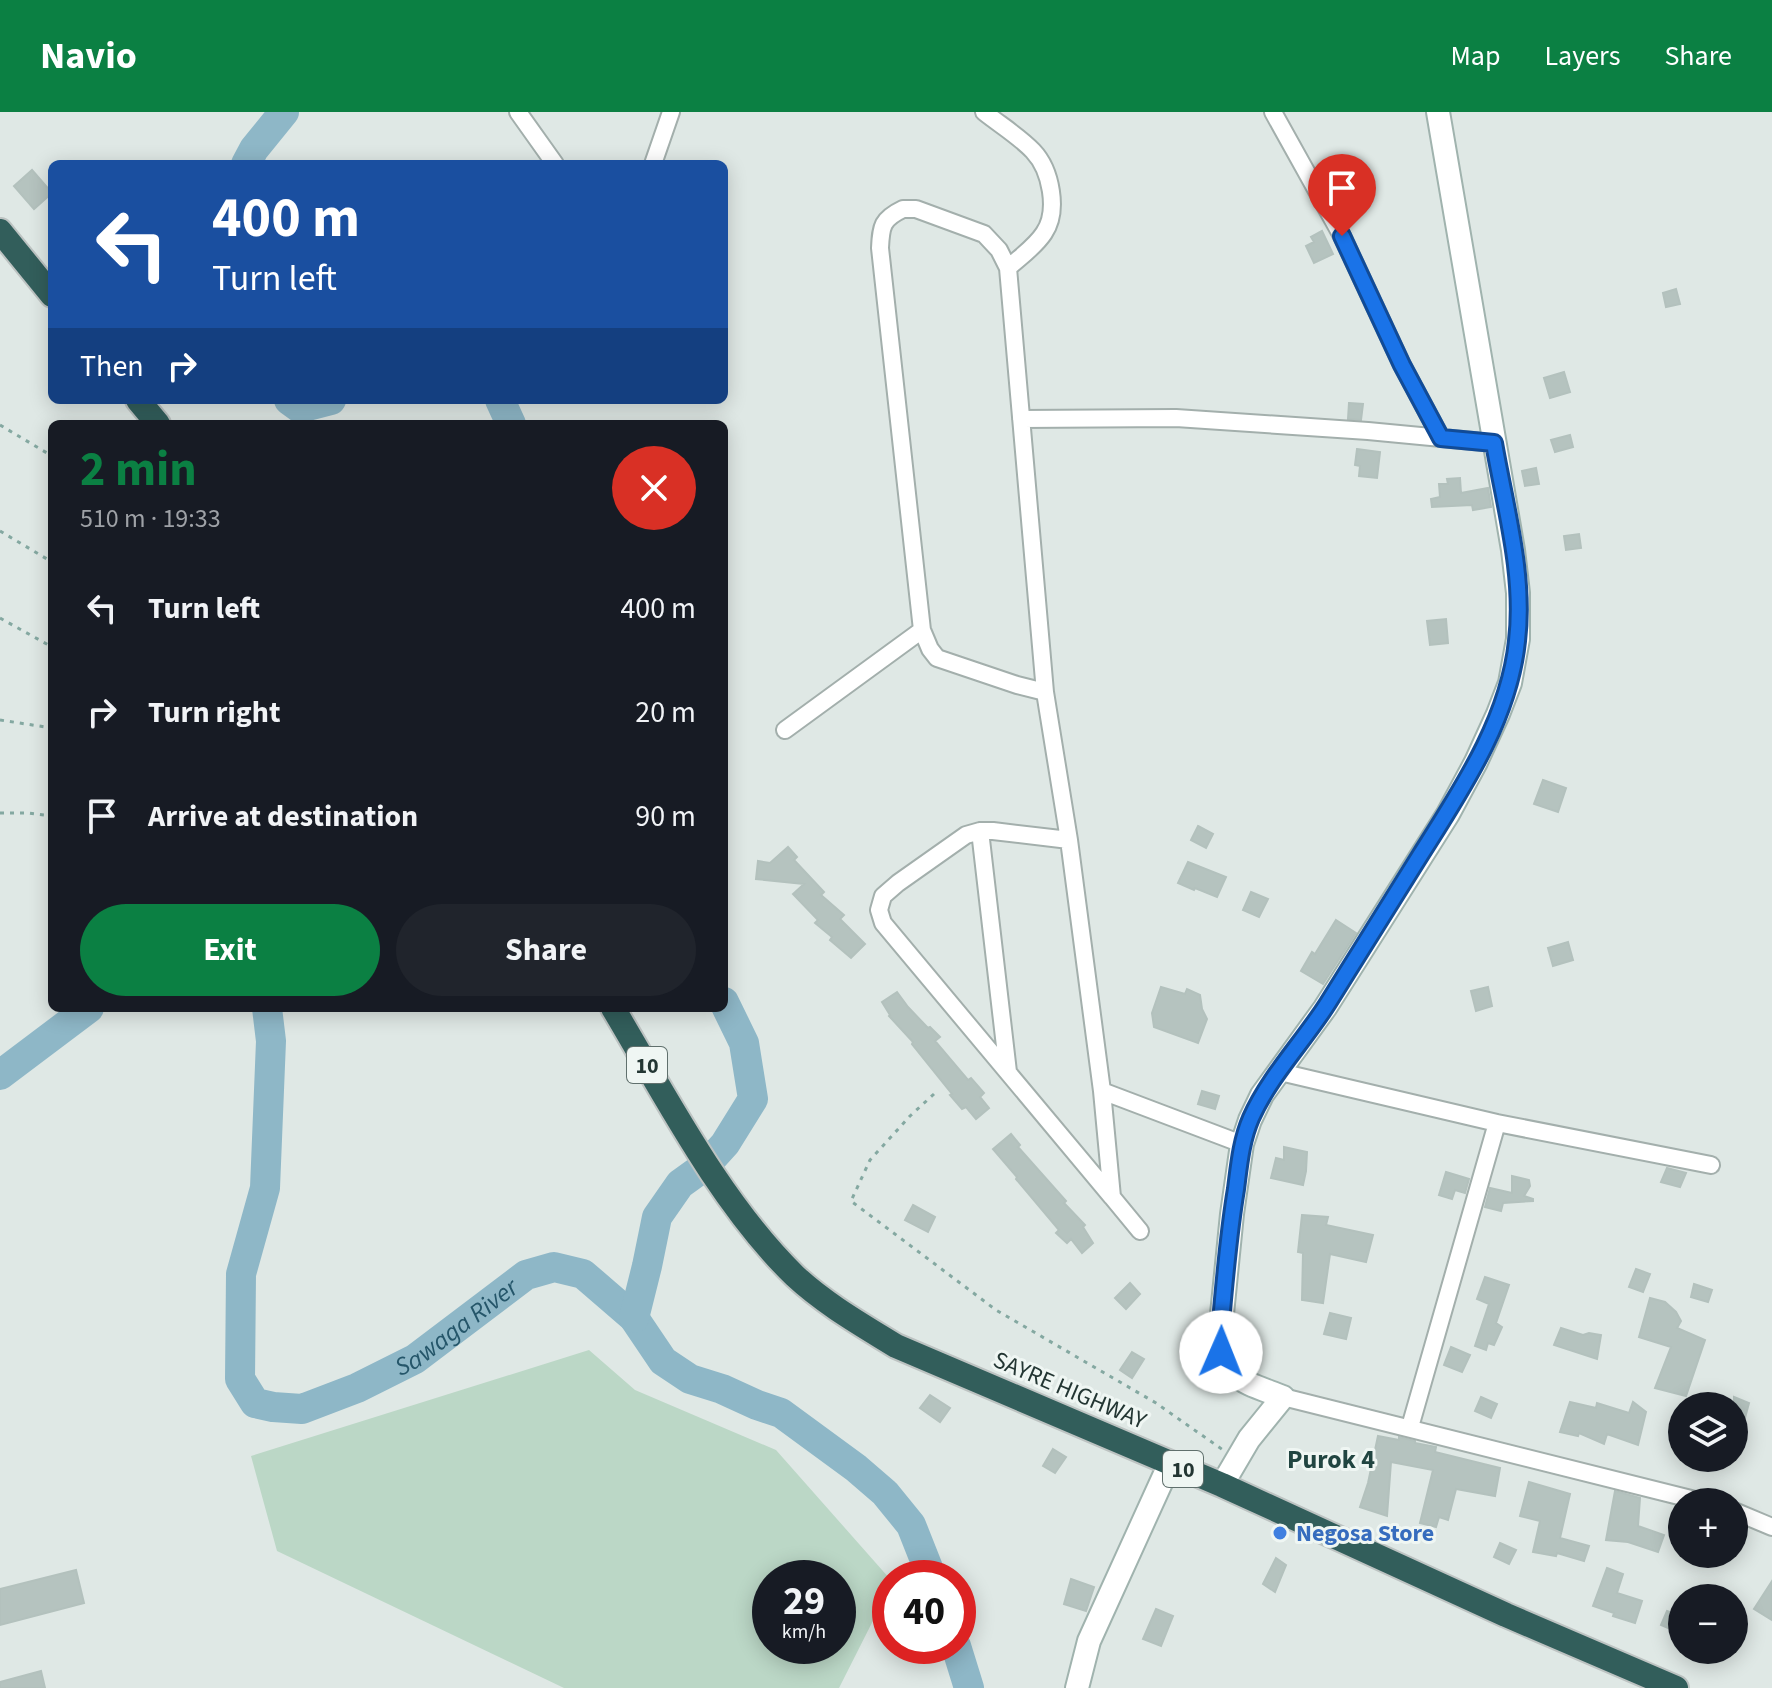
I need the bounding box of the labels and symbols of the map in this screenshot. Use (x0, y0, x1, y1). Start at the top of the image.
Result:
pin (1308, 154, 1376, 236)
road number: 10 (627, 1047, 667, 1083)
water label: Sawaga River (388, 1269, 527, 1385)
position arrow (1179, 1310, 1263, 1394)
street label: SAYRE HIGHWAY (988, 1342, 1152, 1439)
district label: Purok 4 (1287, 1441, 1375, 1478)
road number: 10 (1163, 1451, 1203, 1487)
place label: Negosa Store (1296, 1516, 1434, 1551)
marker: Negosa Store (1271, 1524, 1289, 1542)
speed limit sign: 40 (872, 1560, 976, 1664)

